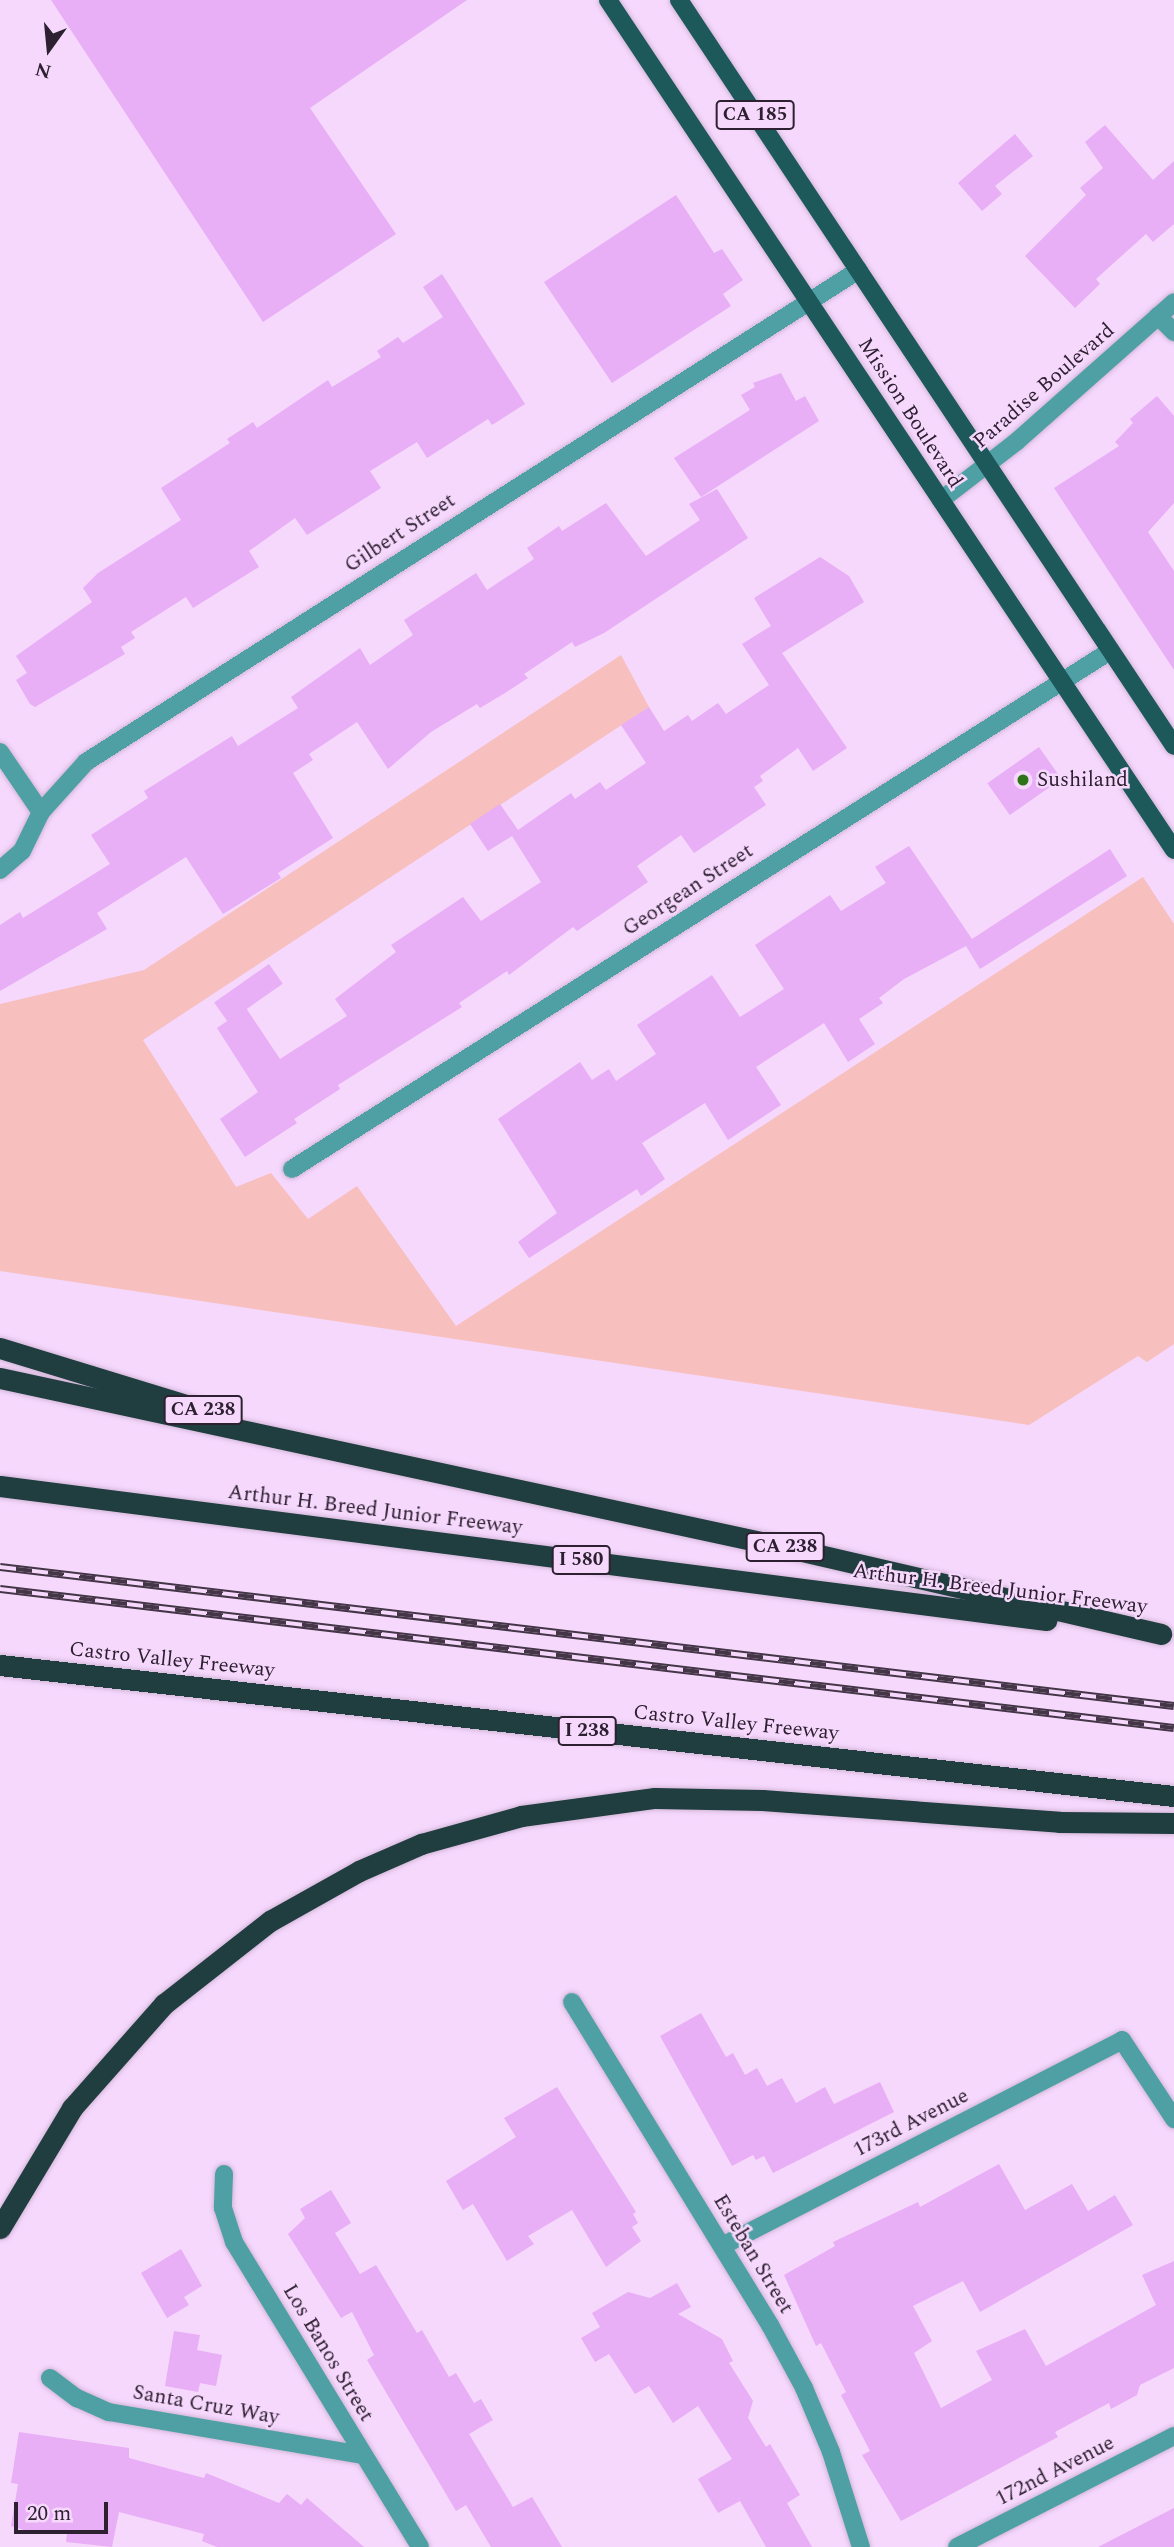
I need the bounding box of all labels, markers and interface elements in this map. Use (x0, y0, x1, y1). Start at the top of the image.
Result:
north arrow (14, 14, 84, 84)
text: N (32, 54, 55, 86)
road number: CA 185 (715, 99, 795, 130)
street label: Paradise Boulevard (968, 318, 1120, 454)
street label: Mission Boulevard (852, 333, 968, 493)
street label: Gilbert Street (340, 488, 460, 578)
place label: Sushiland (1037, 767, 1128, 793)
marker: Sushiland (1015, 772, 1031, 788)
street label: Georgean Street (618, 838, 758, 942)
road number: CA 238 (163, 1394, 243, 1426)
street label: Arthur H. Breed Junior Freeway (226, 1479, 524, 1541)
road number: CA 238 (745, 1532, 825, 1562)
road number: I 580 (551, 1544, 611, 1576)
street label: Arthur H. Breed Junior Freeway (851, 1558, 1149, 1620)
street label: Castro Valley Freeway (68, 1637, 276, 1683)
street label: Castro Valley Freeway (632, 1700, 840, 1746)
road number: I 238 (557, 1716, 617, 1746)
street label: 173rd Avenue (849, 2083, 973, 2163)
street label: Esteban Street (707, 2190, 799, 2318)
street label: Los Banos Street (277, 2280, 379, 2426)
street label: Santa Cruz Way (131, 2380, 281, 2430)
street label: 172nd Avenue (991, 2430, 1119, 2512)
scale bar (18, 2488, 112, 2532)
text: 20 m (27, 2498, 71, 2530)

